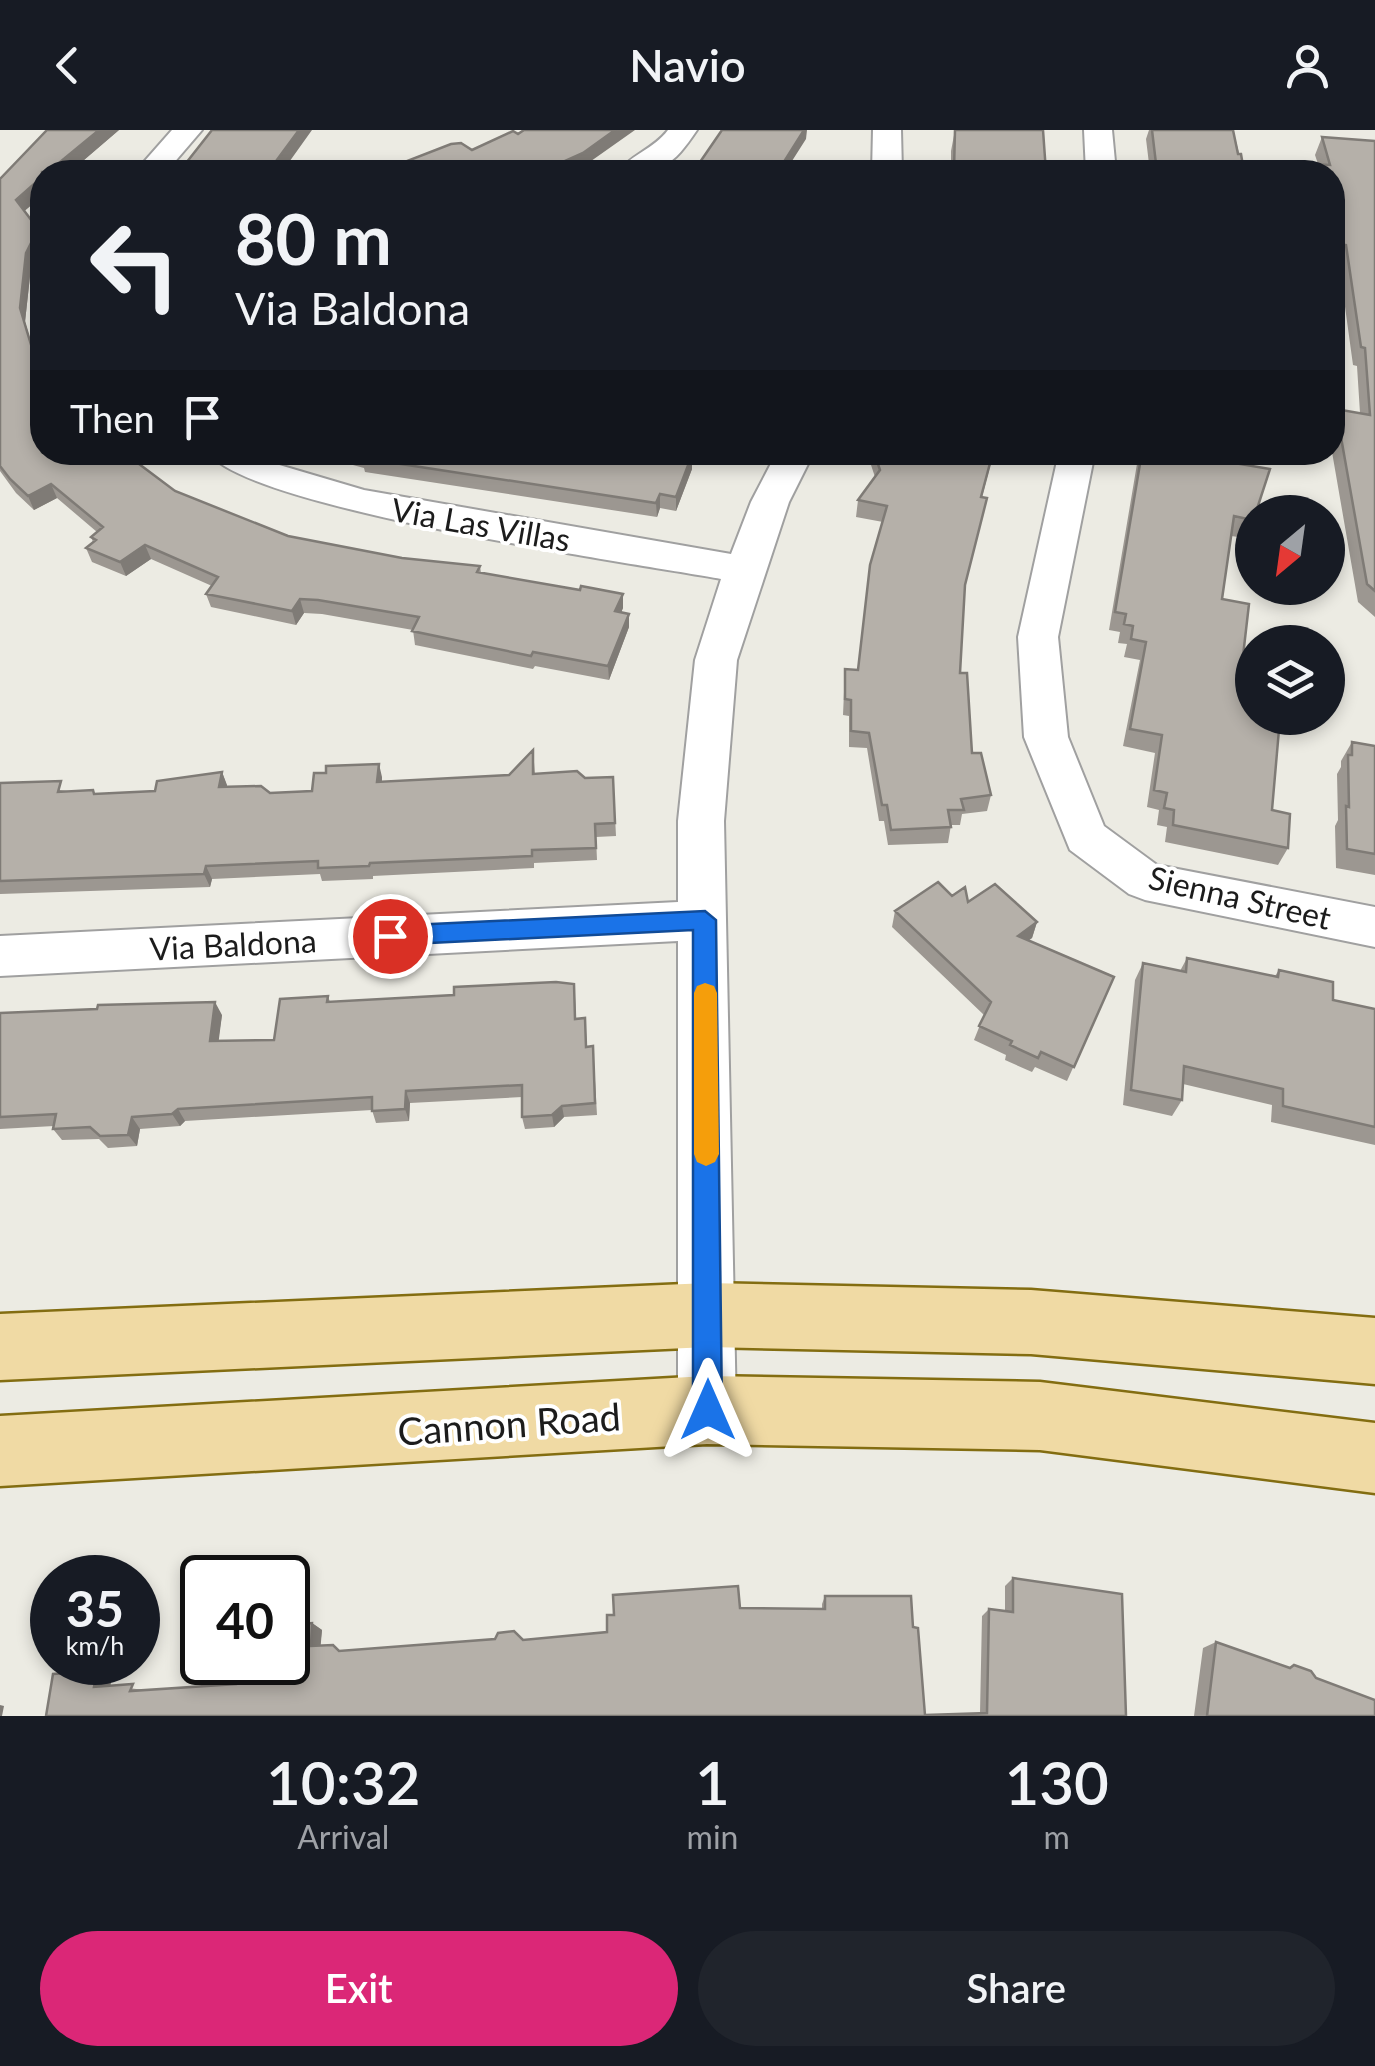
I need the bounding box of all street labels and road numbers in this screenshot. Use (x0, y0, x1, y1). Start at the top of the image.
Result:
street label: Via Las Villas (389, 489, 573, 559)
street label: Sienna Street (1145, 857, 1335, 937)
street label: Via Baldona (149, 920, 317, 968)
street label: Cannon Road (396, 1392, 622, 1454)

